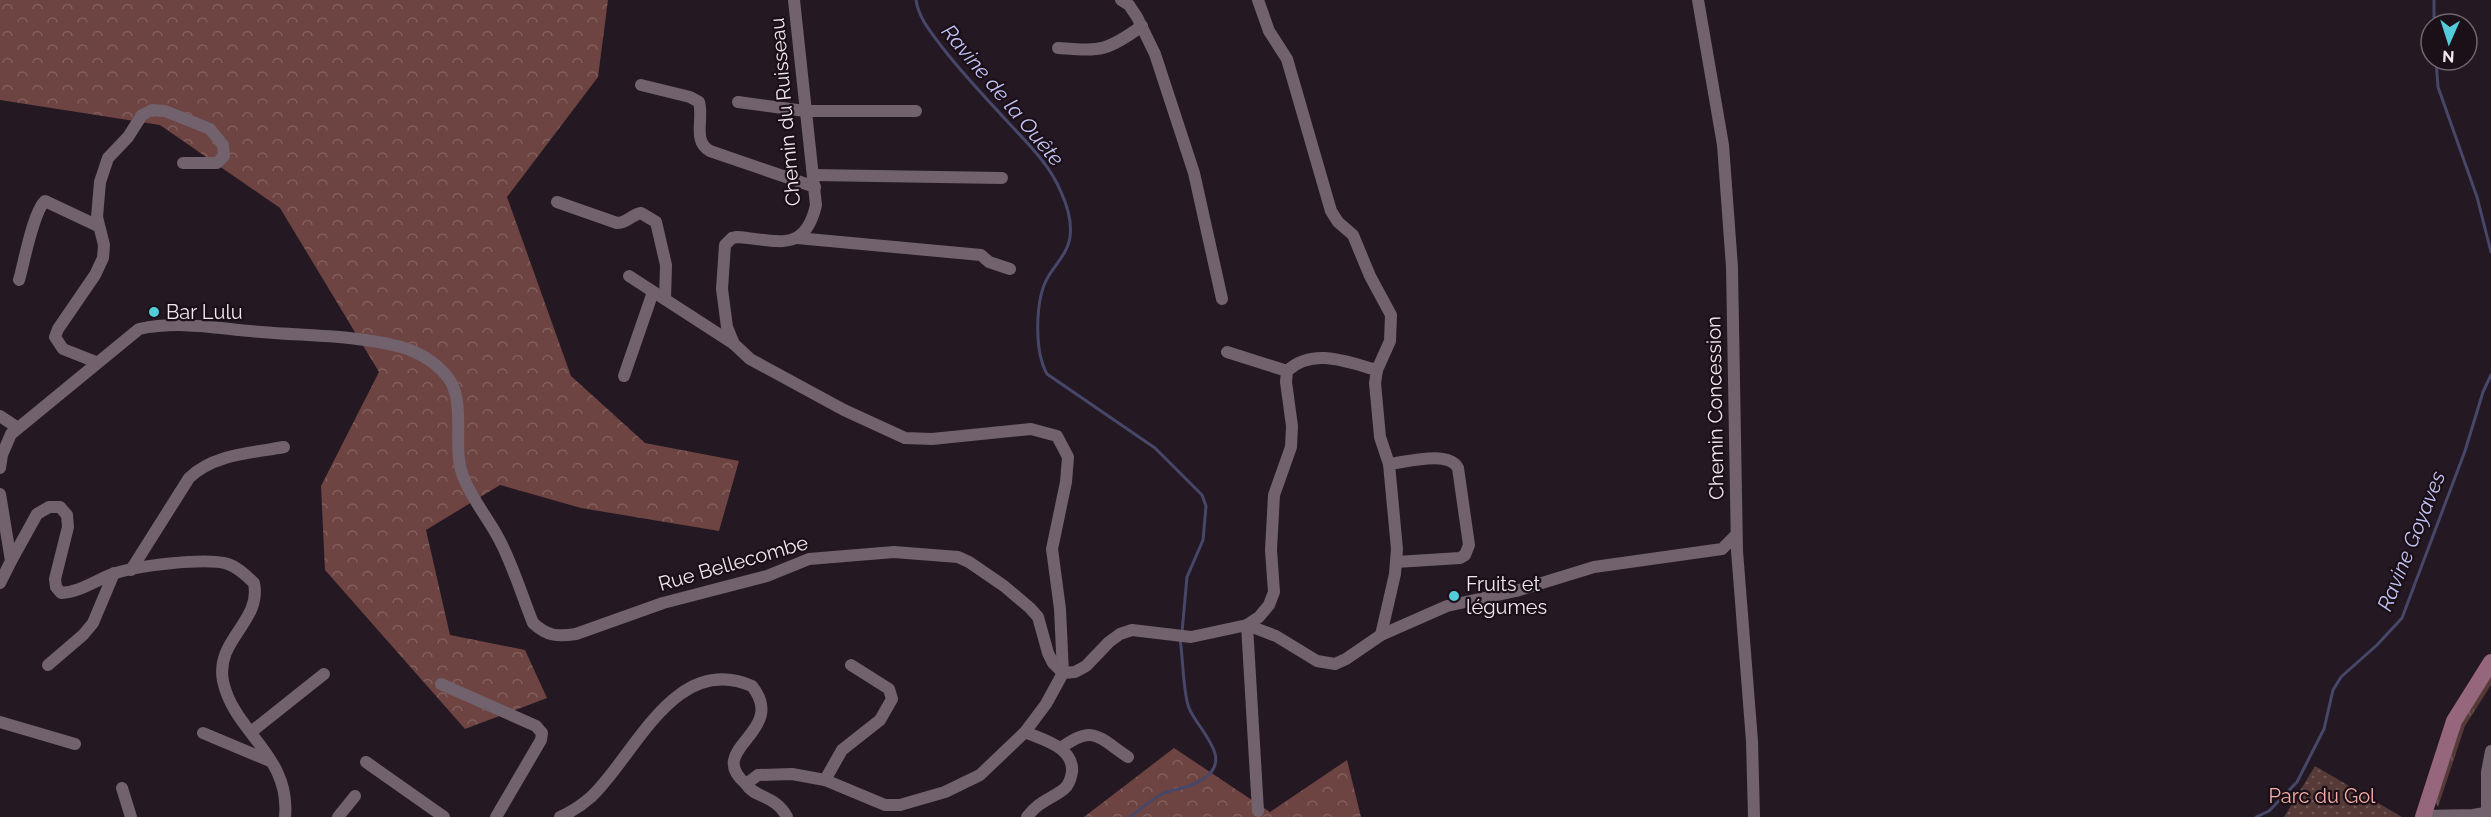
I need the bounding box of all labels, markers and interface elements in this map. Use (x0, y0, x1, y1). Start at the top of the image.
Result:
north arrow (2419, 12, 2479, 72)
street label: Chemin du Ruisseau (765, 17, 805, 207)
water label: Ravine de la Ouête (937, 19, 1069, 171)
text: N (2442, 47, 2455, 66)
place label: Bar Lulu (166, 300, 243, 324)
marker: Bar Lulu (147, 305, 161, 319)
street label: Chemin Concession (1701, 316, 1729, 500)
water label: Ravine Goyaves (2372, 467, 2450, 614)
street label: Rue Bellecombe (655, 530, 811, 596)
place label: Fruits et légumes (1466, 572, 1547, 619)
marker: Fruits et légumes (1447, 589, 1461, 603)
park label: Parc du Gol (2268, 784, 2376, 808)

